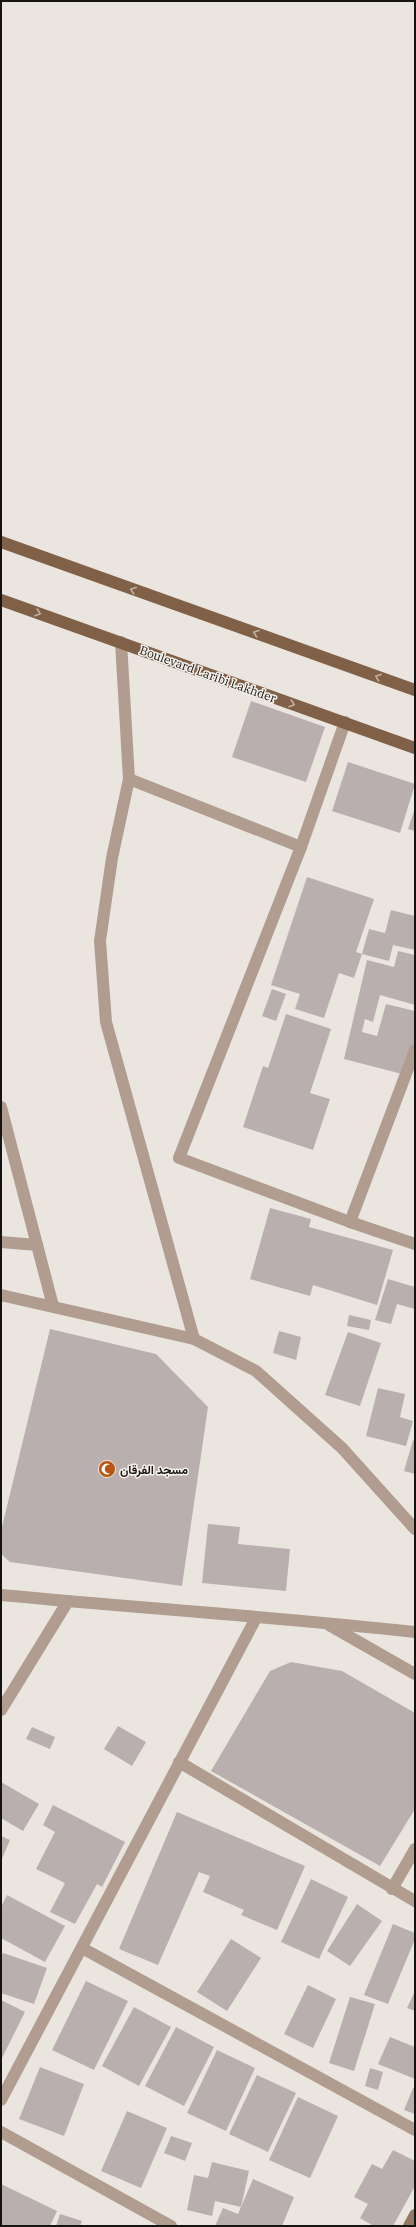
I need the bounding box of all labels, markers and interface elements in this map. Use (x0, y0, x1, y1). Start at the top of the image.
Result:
one-way arrow (130, 586, 137, 594)
one-way arrow (34, 608, 41, 617)
one-way arrow (252, 629, 259, 638)
street label: Boulevard Laribi Lakhder (138, 642, 279, 706)
one-way arrow (375, 673, 382, 681)
one-way arrow (288, 699, 295, 708)
mosque icon: مسجد الفرقان (97, 1459, 117, 1479)
place label: مسجد الفرقان (120, 1462, 188, 1478)

